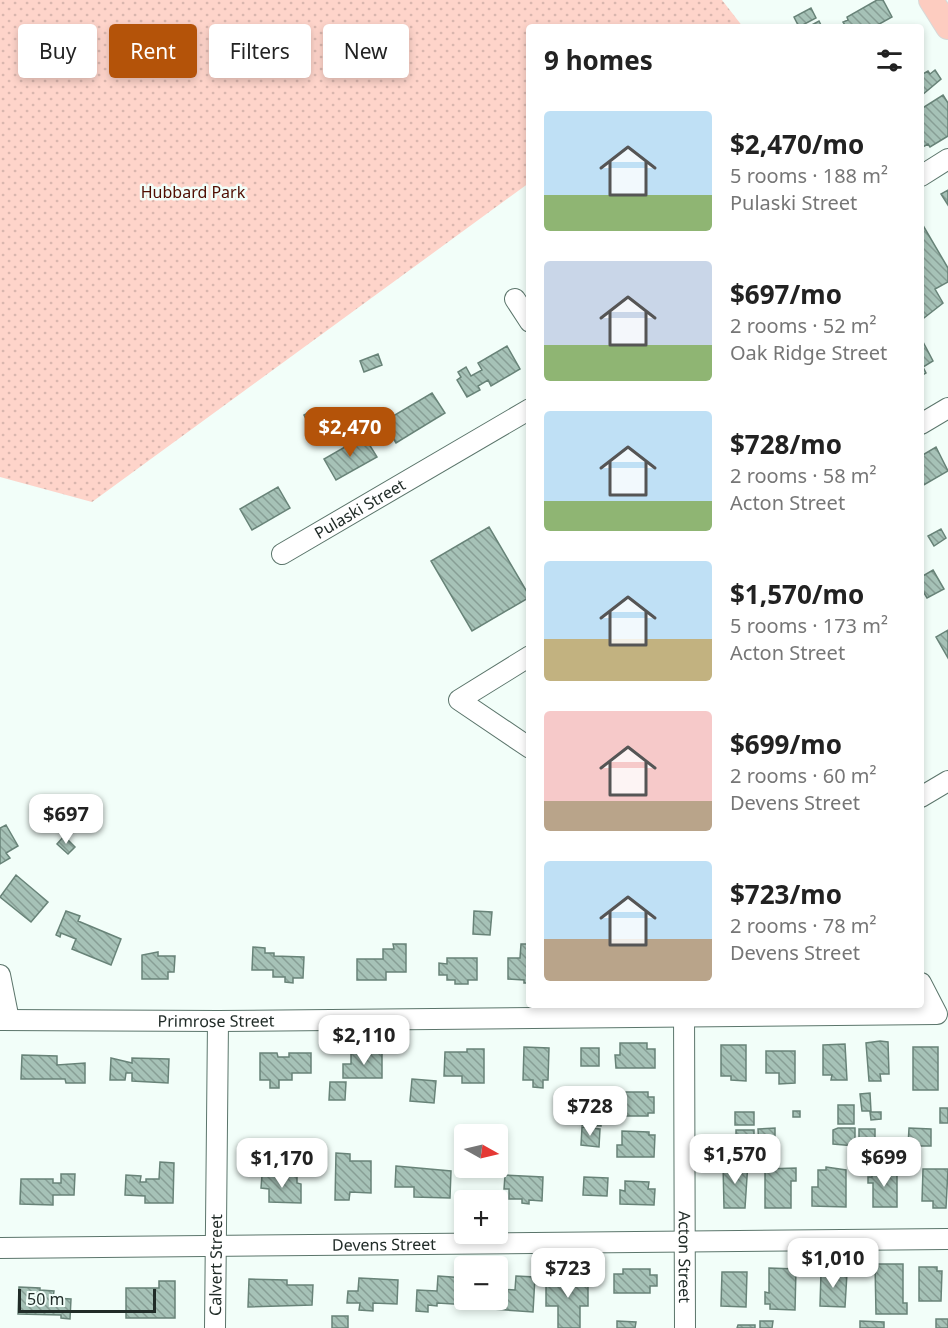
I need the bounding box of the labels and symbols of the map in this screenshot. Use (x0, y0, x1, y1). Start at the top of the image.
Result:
park label: Hubbard Park (141, 181, 246, 203)
pin: $2,470 (301, 407, 399, 458)
street label: Pulaski Street (310, 473, 409, 544)
pin: $697 (30, 794, 102, 845)
street label: Primrose Street (157, 1009, 275, 1032)
pin: $2,110 (315, 1015, 413, 1066)
pin: $728 (554, 1086, 626, 1137)
north arrow (454, 1124, 508, 1178)
pin: $1,570 (686, 1134, 784, 1185)
pin: $699 (848, 1137, 920, 1188)
pin: $1,170 (233, 1138, 331, 1189)
street label: Acton Street (674, 1211, 696, 1303)
street label: Calvert Street (204, 1214, 227, 1316)
street label: Devens Street (332, 1233, 436, 1256)
pin: $1,010 (784, 1238, 882, 1289)
pin: $723 (532, 1248, 604, 1299)
scale bar (18, 1286, 156, 1314)

